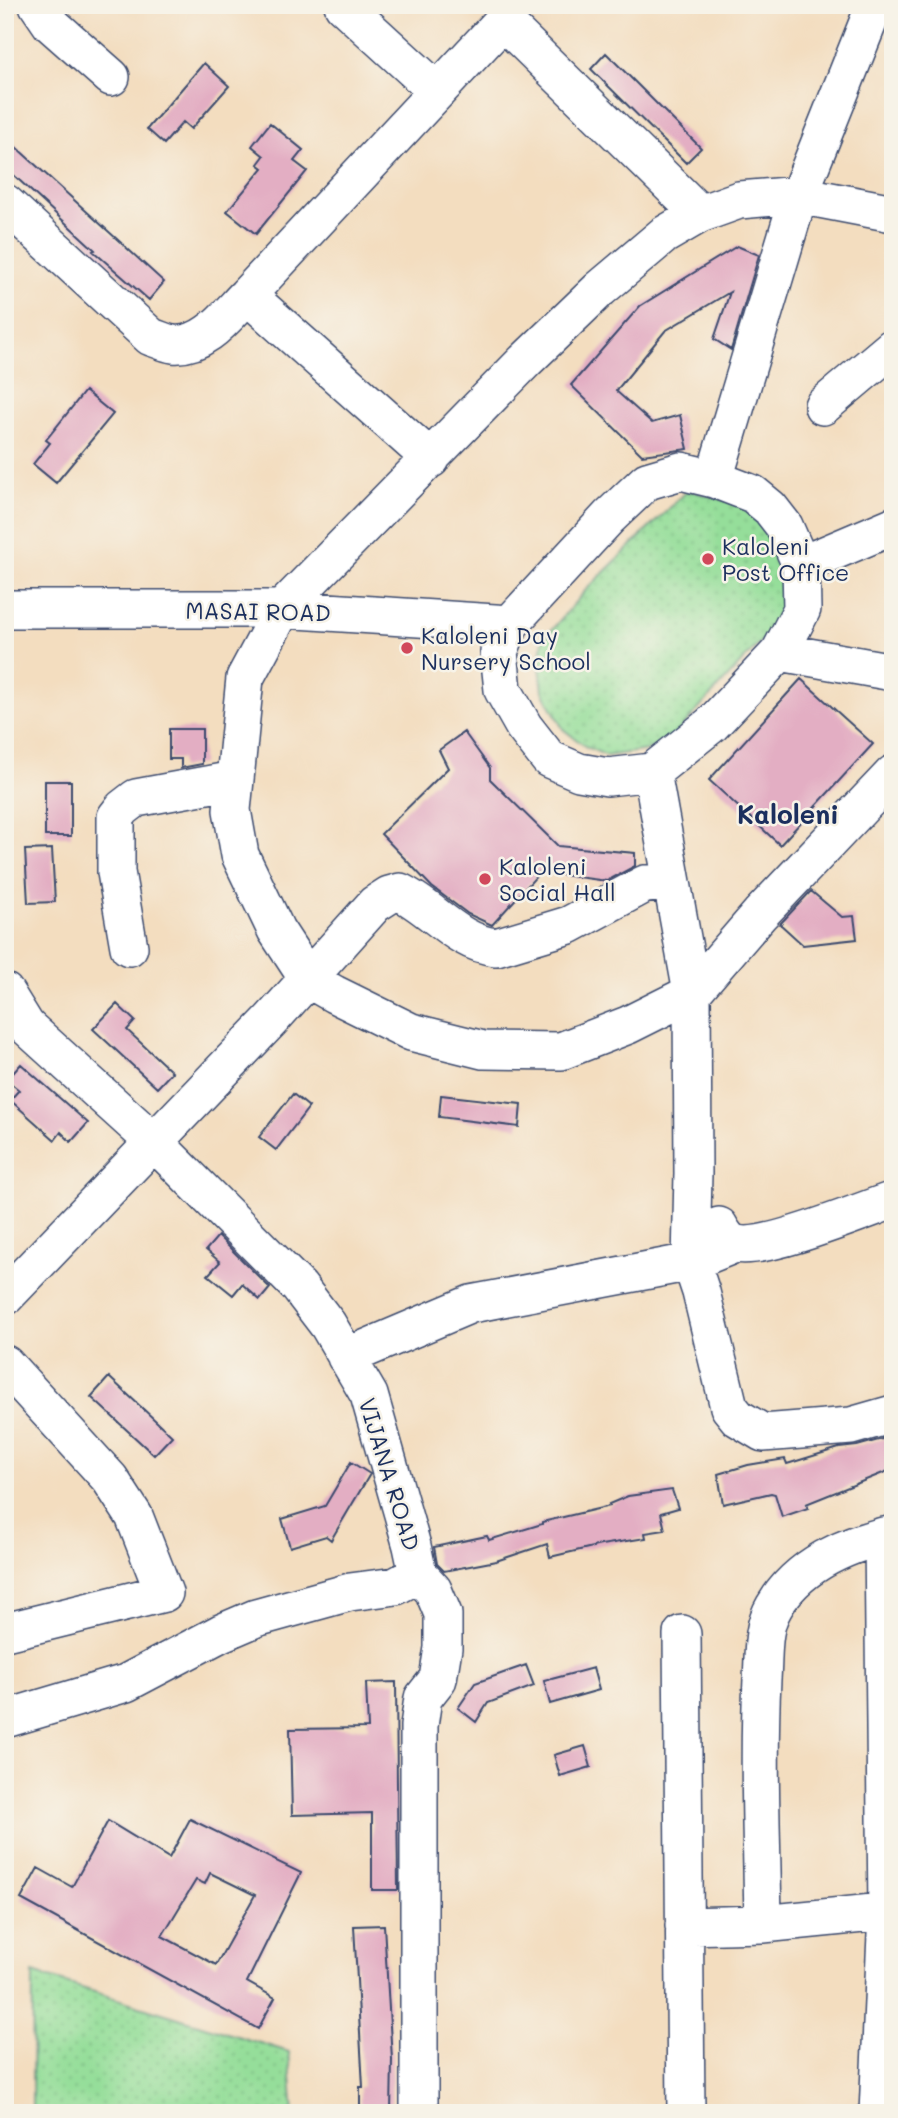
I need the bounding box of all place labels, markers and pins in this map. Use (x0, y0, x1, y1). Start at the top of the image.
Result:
place label: Kaloleni Post Office (722, 531, 849, 587)
marker: Kaloleni Post Office (700, 551, 716, 567)
place label: Kaloleni Day Nursery School (421, 620, 591, 676)
marker: Kaloleni Day Nursery School (399, 640, 415, 656)
place label: Kaloleni Social Hall (499, 851, 616, 907)
marker: Kaloleni Social Hall (477, 871, 493, 887)

